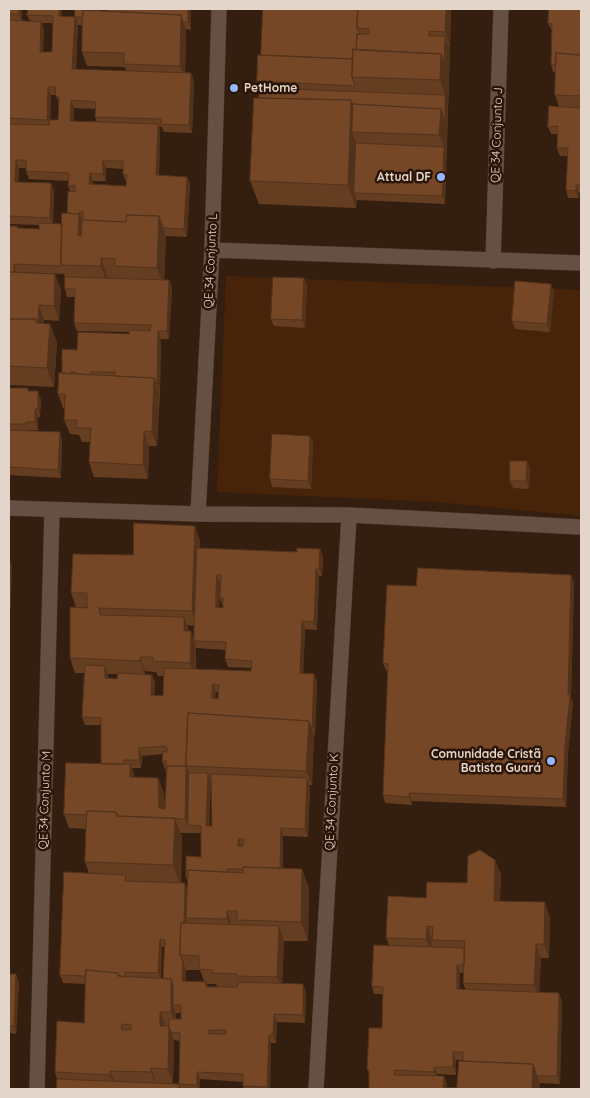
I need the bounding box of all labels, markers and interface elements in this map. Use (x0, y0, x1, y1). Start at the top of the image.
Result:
place label: PetHome (244, 81, 297, 95)
marker: PetHome (228, 82, 240, 94)
street label: QE 34 Conjunto J (488, 87, 506, 183)
place label: Attual DF (377, 170, 431, 184)
marker: Attual DF (435, 171, 447, 183)
street label: QE 34 Conjunto L (201, 213, 221, 309)
place label: Comunidade Cristã Batista Guará (431, 747, 541, 775)
street label: QE 34 Conjunto M (36, 750, 54, 850)
street label: QE 34 Conjunto K (322, 753, 342, 851)
marker: Comunidade Cristã Batista Guará (545, 755, 557, 767)

